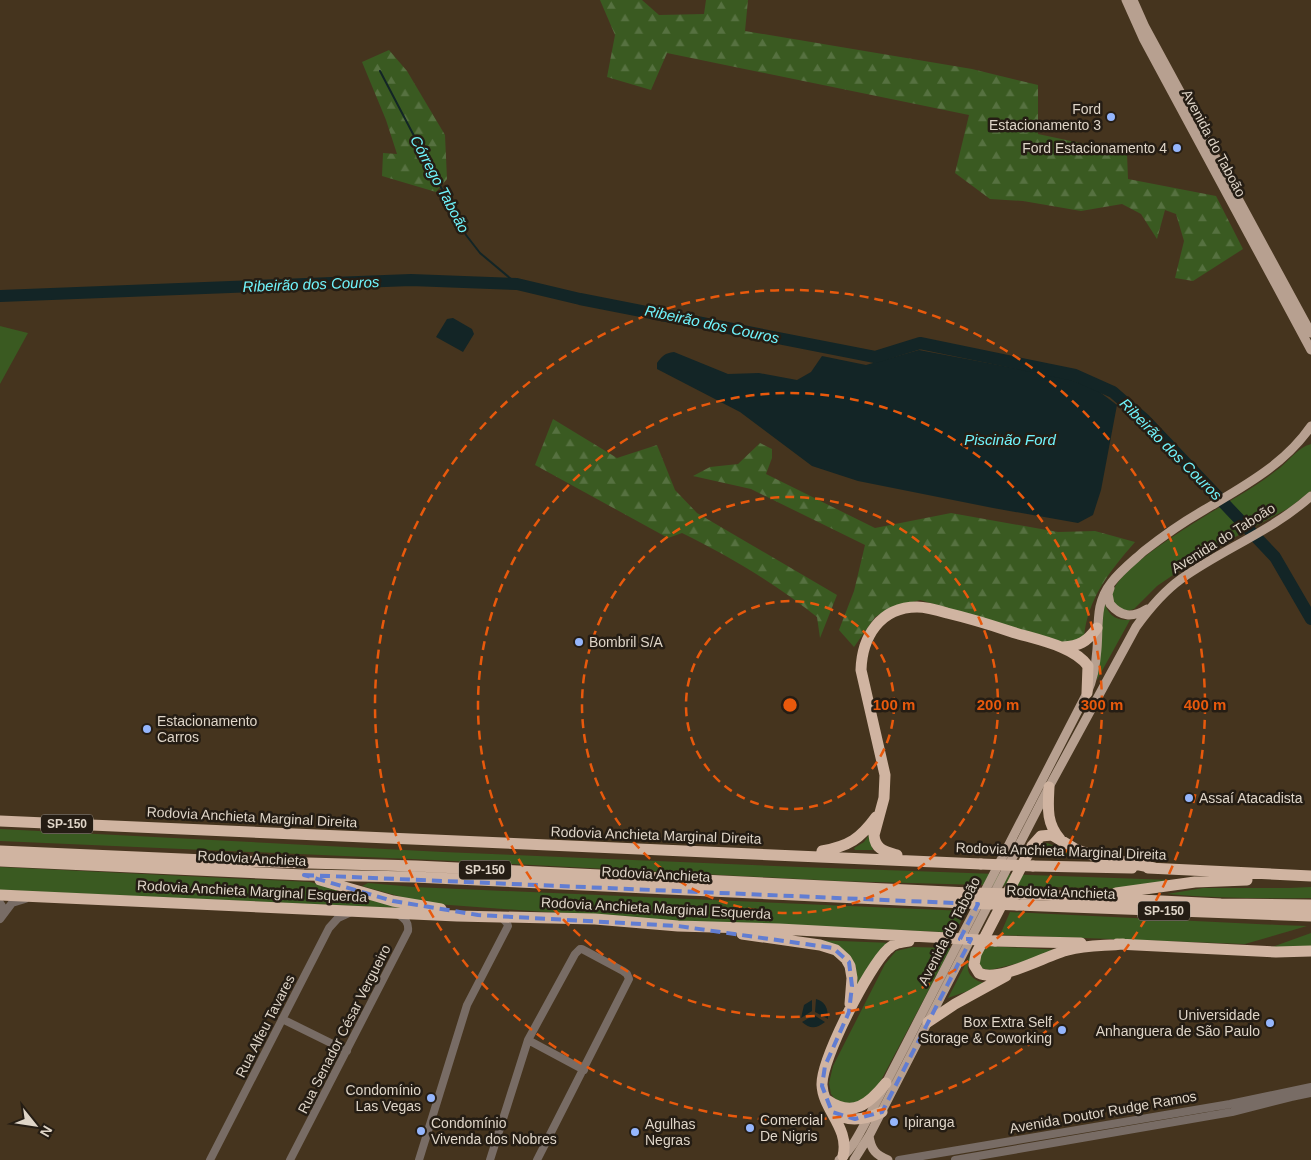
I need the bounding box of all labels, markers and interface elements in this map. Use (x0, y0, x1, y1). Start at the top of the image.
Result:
street label: Avenida do Taboão (1179, 87, 1249, 200)
place label: Ford Estacionamento 3 (989, 101, 1101, 133)
marker: Ford Estacionamento 3 (1105, 111, 1117, 123)
water label: Córrego Taboão (407, 132, 473, 236)
place label: Ford Estacionamento 4 (1022, 140, 1167, 156)
marker: Ford Estacionamento 4 (1171, 142, 1183, 154)
water label: Ribeirão dos Couros (242, 273, 380, 295)
water label: Ribeirão dos Couros (643, 301, 781, 347)
water label: Ribeirão dos Couros (1117, 395, 1226, 504)
water label: Piscinão Ford (964, 431, 1057, 448)
street label: Avenida do Taboão (1168, 499, 1278, 576)
place label: Bombril S/A (589, 634, 664, 650)
marker: Bombril S/A (573, 636, 585, 648)
centre of rings (781, 696, 799, 714)
text: 100 m (873, 696, 915, 713)
text: 200 m (977, 696, 1019, 713)
text: 300 m (1081, 696, 1123, 713)
text: 400 m (1184, 696, 1226, 713)
place label: Estacionamento Carros (157, 713, 258, 745)
marker: Estacionamento Carros (141, 723, 153, 735)
place label: Assaí Atacadista (1199, 790, 1303, 806)
marker: Assaí Atacadista (1183, 792, 1195, 804)
street label: Rodovia Anchieta Marginal Direita (146, 803, 358, 831)
road number: SP-150 (41, 814, 93, 834)
street label: Rodovia Anchieta Marginal Direita (550, 823, 762, 847)
street label: Rodovia Anchieta Marginal Direita (955, 839, 1167, 863)
street label: Rodovia Anchieta (197, 847, 307, 869)
road number: SP-150 (459, 860, 511, 880)
street label: Rodovia Anchieta (601, 863, 711, 885)
street label: Avenida do Taboão (915, 874, 983, 988)
street label: Rodovia Anchieta Marginal Esquerda (137, 877, 368, 905)
street label: Rodovia Anchieta (1006, 882, 1116, 902)
street label: Rodovia Anchieta Marginal Esquerda (541, 894, 772, 922)
road number: SP-150 (1138, 901, 1190, 920)
street label: Rua Senador César Vergueiro (294, 942, 394, 1116)
street label: Rua Alfeu Tavares (232, 972, 298, 1080)
place label: Universidade Anhanguera de São Paulo (1096, 1007, 1260, 1039)
place label: Box Extra Self Storage & Coworking (920, 1014, 1052, 1046)
marker: Universidade Anhanguera de São Paulo (1264, 1017, 1276, 1029)
marker: Box Extra Self Storage & Coworking (1056, 1024, 1068, 1036)
place label: Condomínio Las Vegas (346, 1082, 421, 1114)
street label: Avenida Doutor Rudge Ramos (1008, 1088, 1198, 1136)
marker: Condomínio Las Vegas (425, 1092, 437, 1104)
north arrow (10, 1100, 60, 1150)
place label: Comercial De Nigris (760, 1112, 823, 1144)
place label: Ipiranga (904, 1114, 955, 1130)
place label: Condomínio Vivenda dos Nobres (431, 1115, 557, 1147)
place label: Agulhas Negras (645, 1116, 696, 1148)
marker: Ipiranga (888, 1116, 900, 1128)
marker: Comercial De Nigris (744, 1122, 756, 1134)
text: N (37, 1123, 56, 1140)
marker: Condomínio Vivenda dos Nobres (415, 1125, 427, 1137)
marker: Agulhas Negras (629, 1126, 641, 1138)

